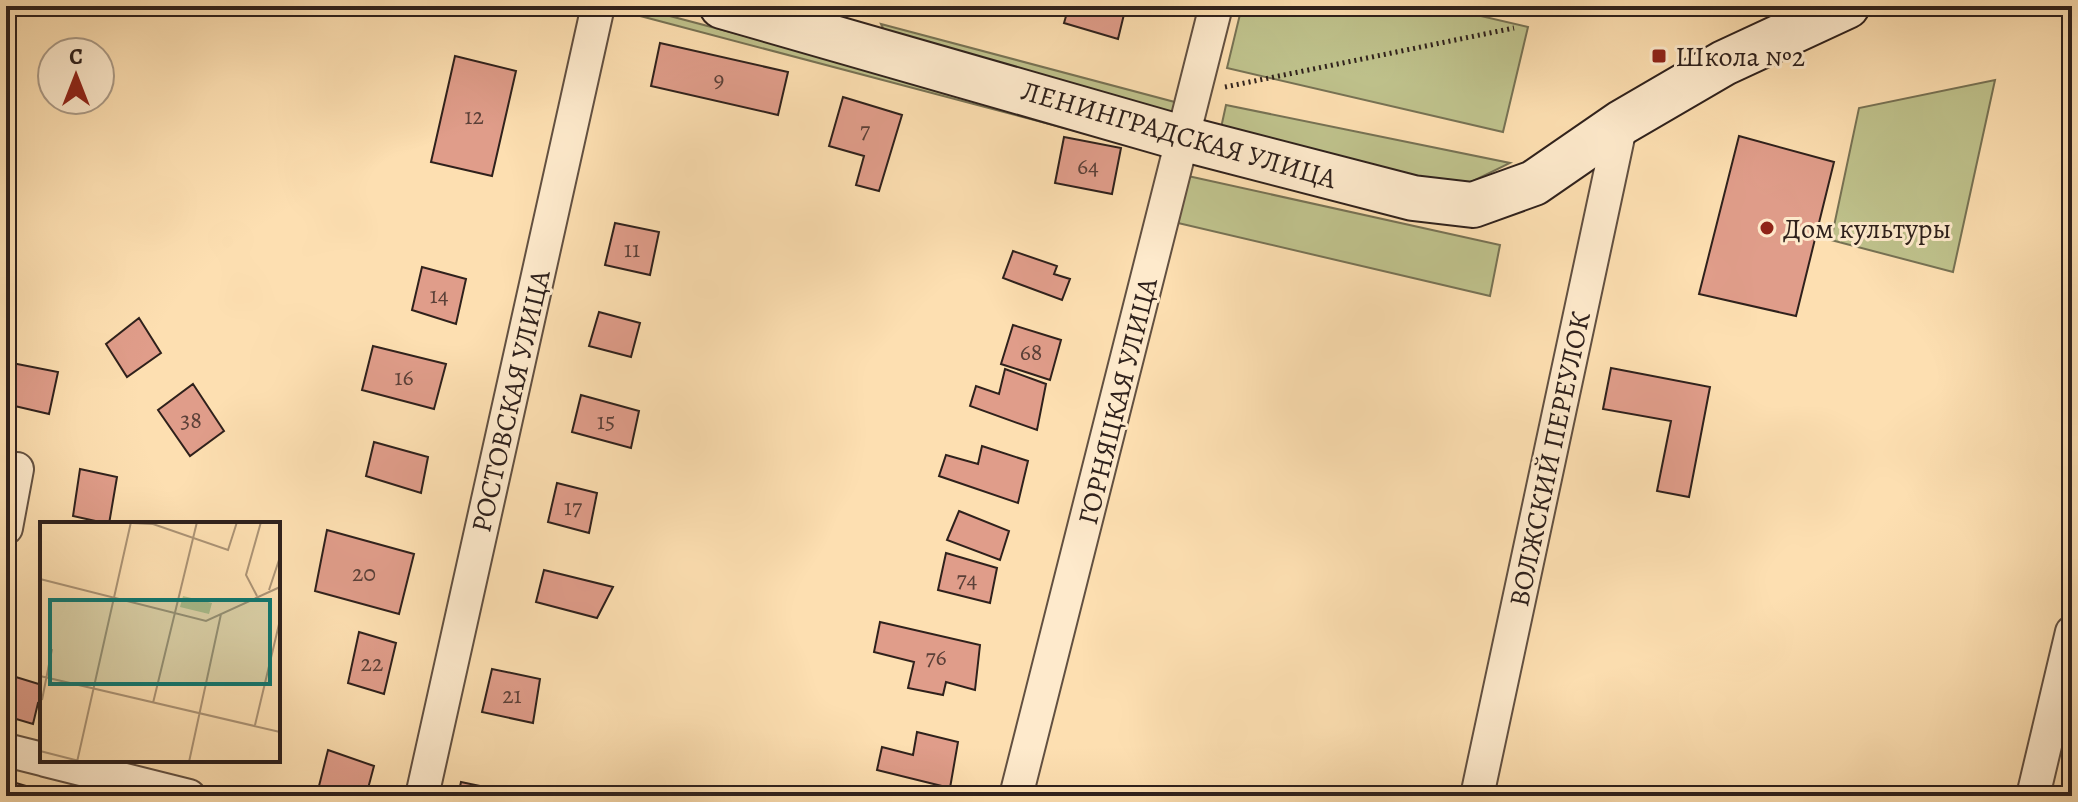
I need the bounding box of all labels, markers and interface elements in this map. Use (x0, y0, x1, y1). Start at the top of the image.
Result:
north arrow (36, 36, 116, 116)
place label: Школа №2 (1675, 38, 1805, 76)
text: С (69, 42, 83, 72)
marker: Школа №2 (1650, 47, 1668, 65)
house number: 9 (714, 63, 724, 95)
street label: ЛЕНИНГРАДСКАЯ УЛИЦА (1017, 72, 1341, 198)
house number: 12 (464, 100, 484, 132)
house number: 7 (860, 114, 871, 146)
house number: 64 (1077, 150, 1099, 182)
place label: Дом культуры (1783, 210, 1951, 248)
marker: Дом культуры (1758, 219, 1776, 237)
house number: 11 (624, 233, 640, 265)
street label: РОСТОВСКАЯ УЛИЦА (462, 266, 560, 536)
street label: ГОРНЯЦКАЯ УЛИЦА (1069, 273, 1167, 529)
house number: 14 (429, 279, 449, 311)
street label: ВОЛЖСКИЙ ПЕРЕУЛОК (1500, 308, 1600, 610)
house number: 68 (1020, 336, 1042, 368)
house number: 16 (394, 361, 414, 393)
house number: 38 (180, 404, 202, 436)
house number: 15 (597, 405, 615, 437)
house number: 17 (564, 491, 583, 523)
inset map (40, 522, 280, 762)
house number: 20 (352, 557, 376, 589)
house number: 74 (957, 563, 978, 595)
house number: 76 (925, 641, 947, 673)
house number: 22 (361, 647, 383, 679)
house number: 21 (502, 679, 522, 711)

